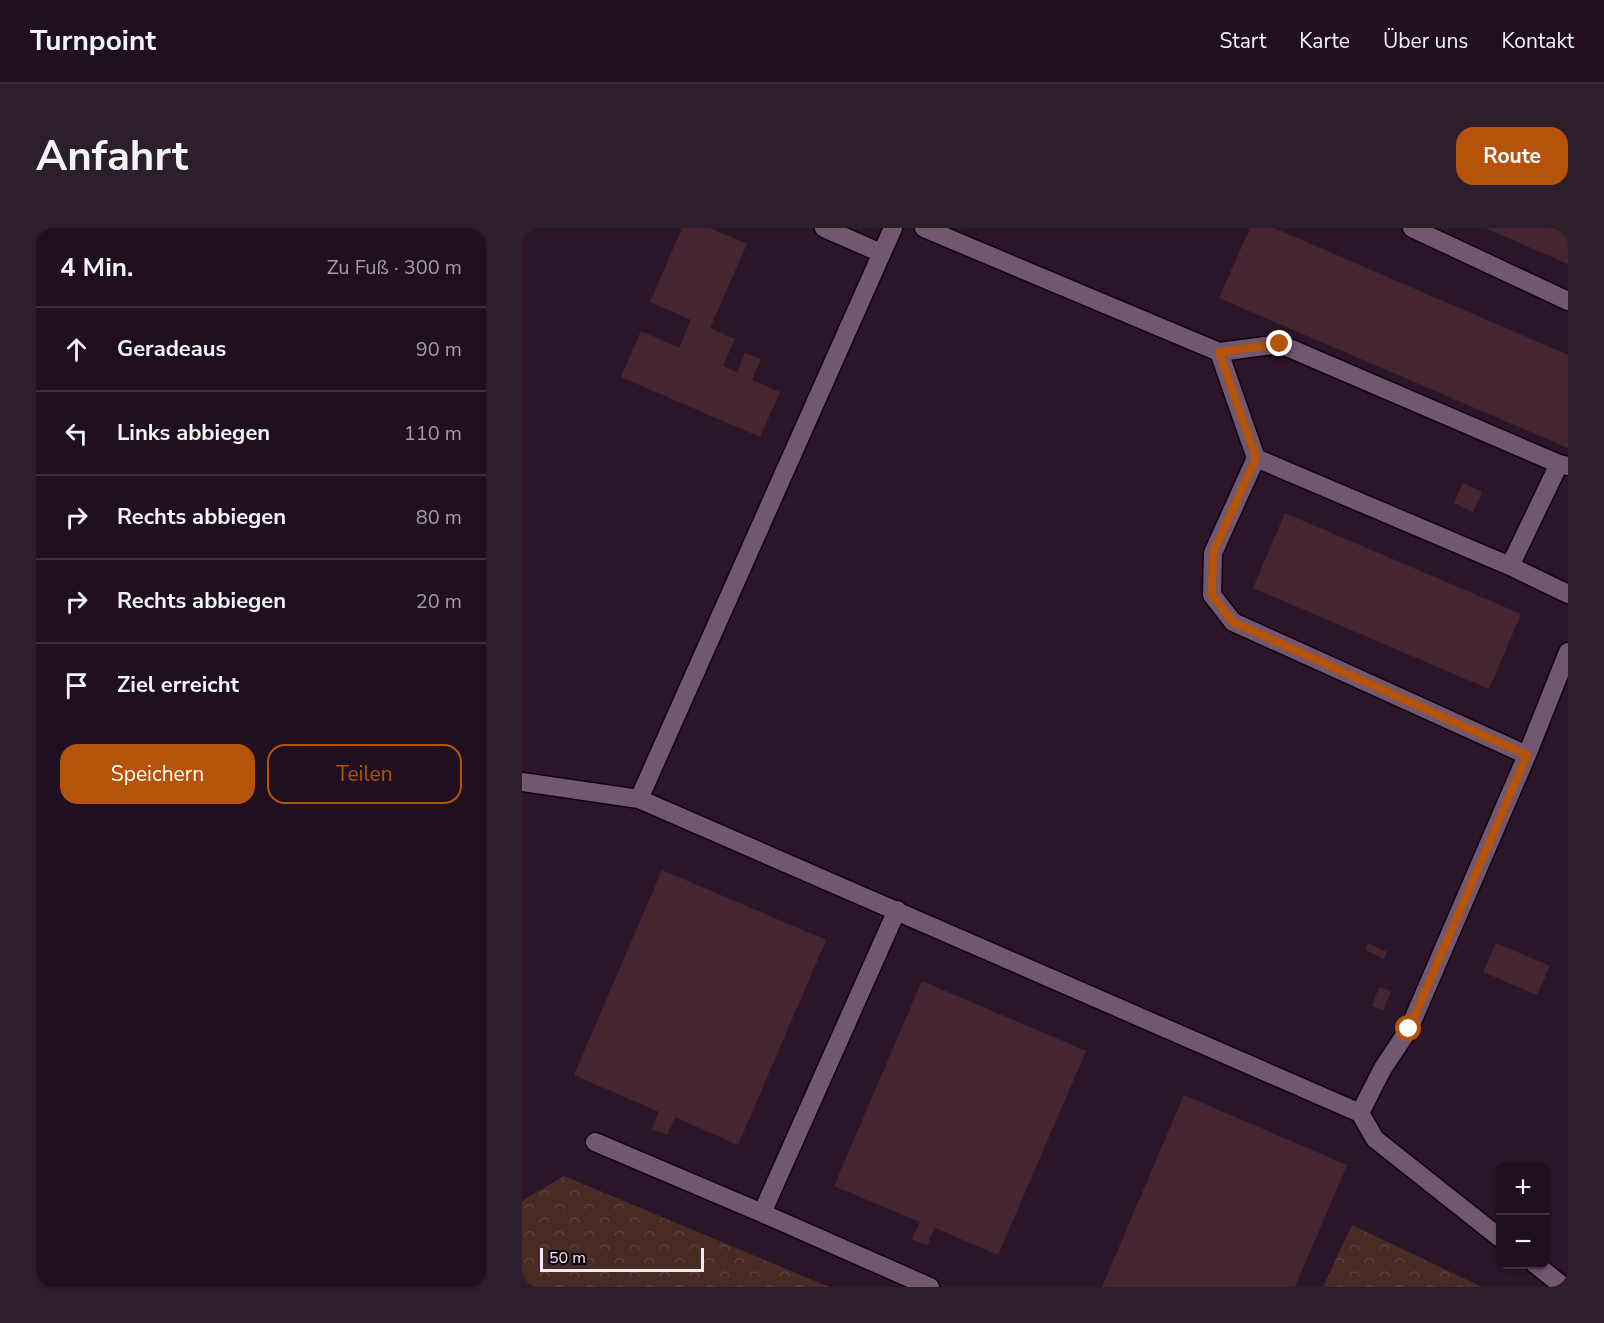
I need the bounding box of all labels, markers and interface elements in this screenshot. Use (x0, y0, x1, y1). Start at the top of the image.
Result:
text: Turnpoint (30, 22, 156, 60)
text: Start (1219, 27, 1266, 55)
text: Karte (1299, 27, 1350, 55)
text: Über uns (1383, 27, 1468, 55)
text: Kontakt (1501, 27, 1574, 55)
button: Route (1456, 127, 1568, 185)
text: Anfahrt (36, 128, 188, 185)
text: 4 Min. (60, 250, 133, 285)
text: Zu Fuß · 300 m (327, 254, 462, 281)
route end (1266, 330, 1292, 356)
icon: ahead (60, 333, 93, 366)
text: Geradeaus (117, 334, 226, 364)
text: 90 m (416, 336, 462, 363)
icon: left (60, 417, 93, 450)
text: Links abbiegen (117, 418, 270, 448)
text: 110 m (404, 420, 462, 447)
icon: right (60, 501, 93, 534)
text: Rechts abbiegen (117, 502, 286, 532)
text: 80 m (416, 504, 462, 531)
icon: right (60, 585, 93, 618)
text: Rechts abbiegen (117, 586, 286, 616)
text: 20 m (416, 588, 462, 615)
icon: arrive (60, 669, 93, 702)
text: Ziel erreicht (117, 670, 239, 700)
button: Speichern (60, 744, 255, 804)
button: Teilen (267, 744, 462, 804)
route start (1395, 1015, 1421, 1041)
map controls (1496, 1161, 1550, 1269)
button: + (1496, 1161, 1550, 1215)
button: − (1496, 1215, 1550, 1269)
scale bar (540, 1245, 704, 1272)
text: 50 m (549, 1247, 586, 1269)

